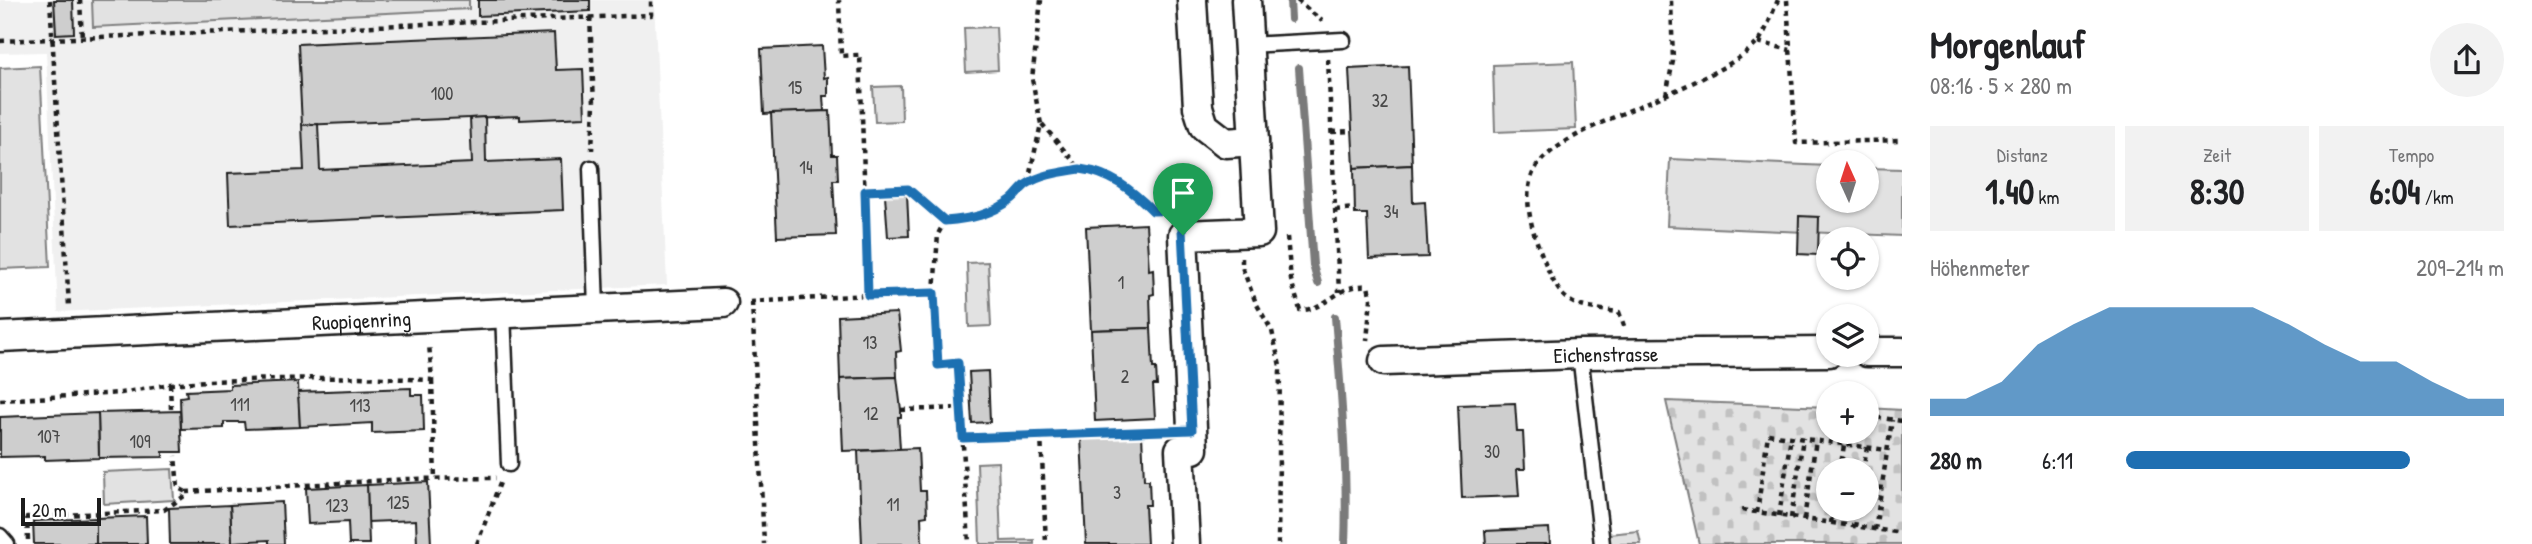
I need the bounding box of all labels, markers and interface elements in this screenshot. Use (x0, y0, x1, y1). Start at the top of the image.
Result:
text: Morgenlauf (1930, 18, 2086, 70)
button: share (2430, 23, 2504, 97)
text: 08:16 · 5 × 280 m (1930, 70, 2072, 101)
house number: 15 (788, 75, 802, 100)
house number: 100 (431, 81, 453, 106)
house number: 32 (1372, 88, 1389, 113)
text: Distanz (1997, 142, 2048, 168)
text: Zeit (2203, 142, 2231, 168)
text: Tempo (2389, 142, 2434, 168)
north arrow (1816, 150, 1880, 214)
map controls (1816, 150, 1879, 521)
house number: 14 (799, 155, 813, 180)
pin (1153, 163, 1213, 235)
text: 1.40 (1985, 168, 2034, 215)
text: 8:30 (2190, 168, 2244, 215)
text: 6:04 (2370, 168, 2421, 215)
icon: arrive (1164, 174, 1202, 212)
text: km (2034, 184, 2059, 210)
text: /km (2421, 184, 2454, 210)
house number: 34 (1384, 199, 1399, 224)
button: locate (1816, 227, 1879, 290)
text: Höhenmeter (1930, 252, 2030, 283)
text: 209–214 m (2416, 252, 2504, 283)
house number: 1 (1118, 270, 1124, 295)
street label: Ruopigenring (311, 303, 412, 337)
button: layers (1816, 304, 1879, 367)
house number: 13 (863, 330, 877, 355)
street label: Eichenstrasse (1553, 339, 1659, 369)
house number: 2 (1121, 364, 1130, 389)
button: + (1816, 381, 1879, 444)
house number: 111 (230, 392, 250, 417)
house number: 113 (349, 393, 371, 418)
house number: 12 (864, 401, 879, 426)
house number: 107 (37, 424, 61, 449)
house number: 109 (129, 429, 151, 454)
house number: 30 (1484, 439, 1500, 464)
text: 280 m (1930, 445, 1982, 476)
text: 6:11 (2042, 445, 2073, 476)
button: − (1816, 458, 1879, 521)
house number: 3 (1113, 480, 1121, 505)
house number: 125 (387, 490, 410, 515)
house number: 11 (886, 492, 900, 517)
house number: 123 (325, 493, 349, 518)
scale bar (21, 495, 102, 527)
text: 20 m (32, 497, 67, 523)

